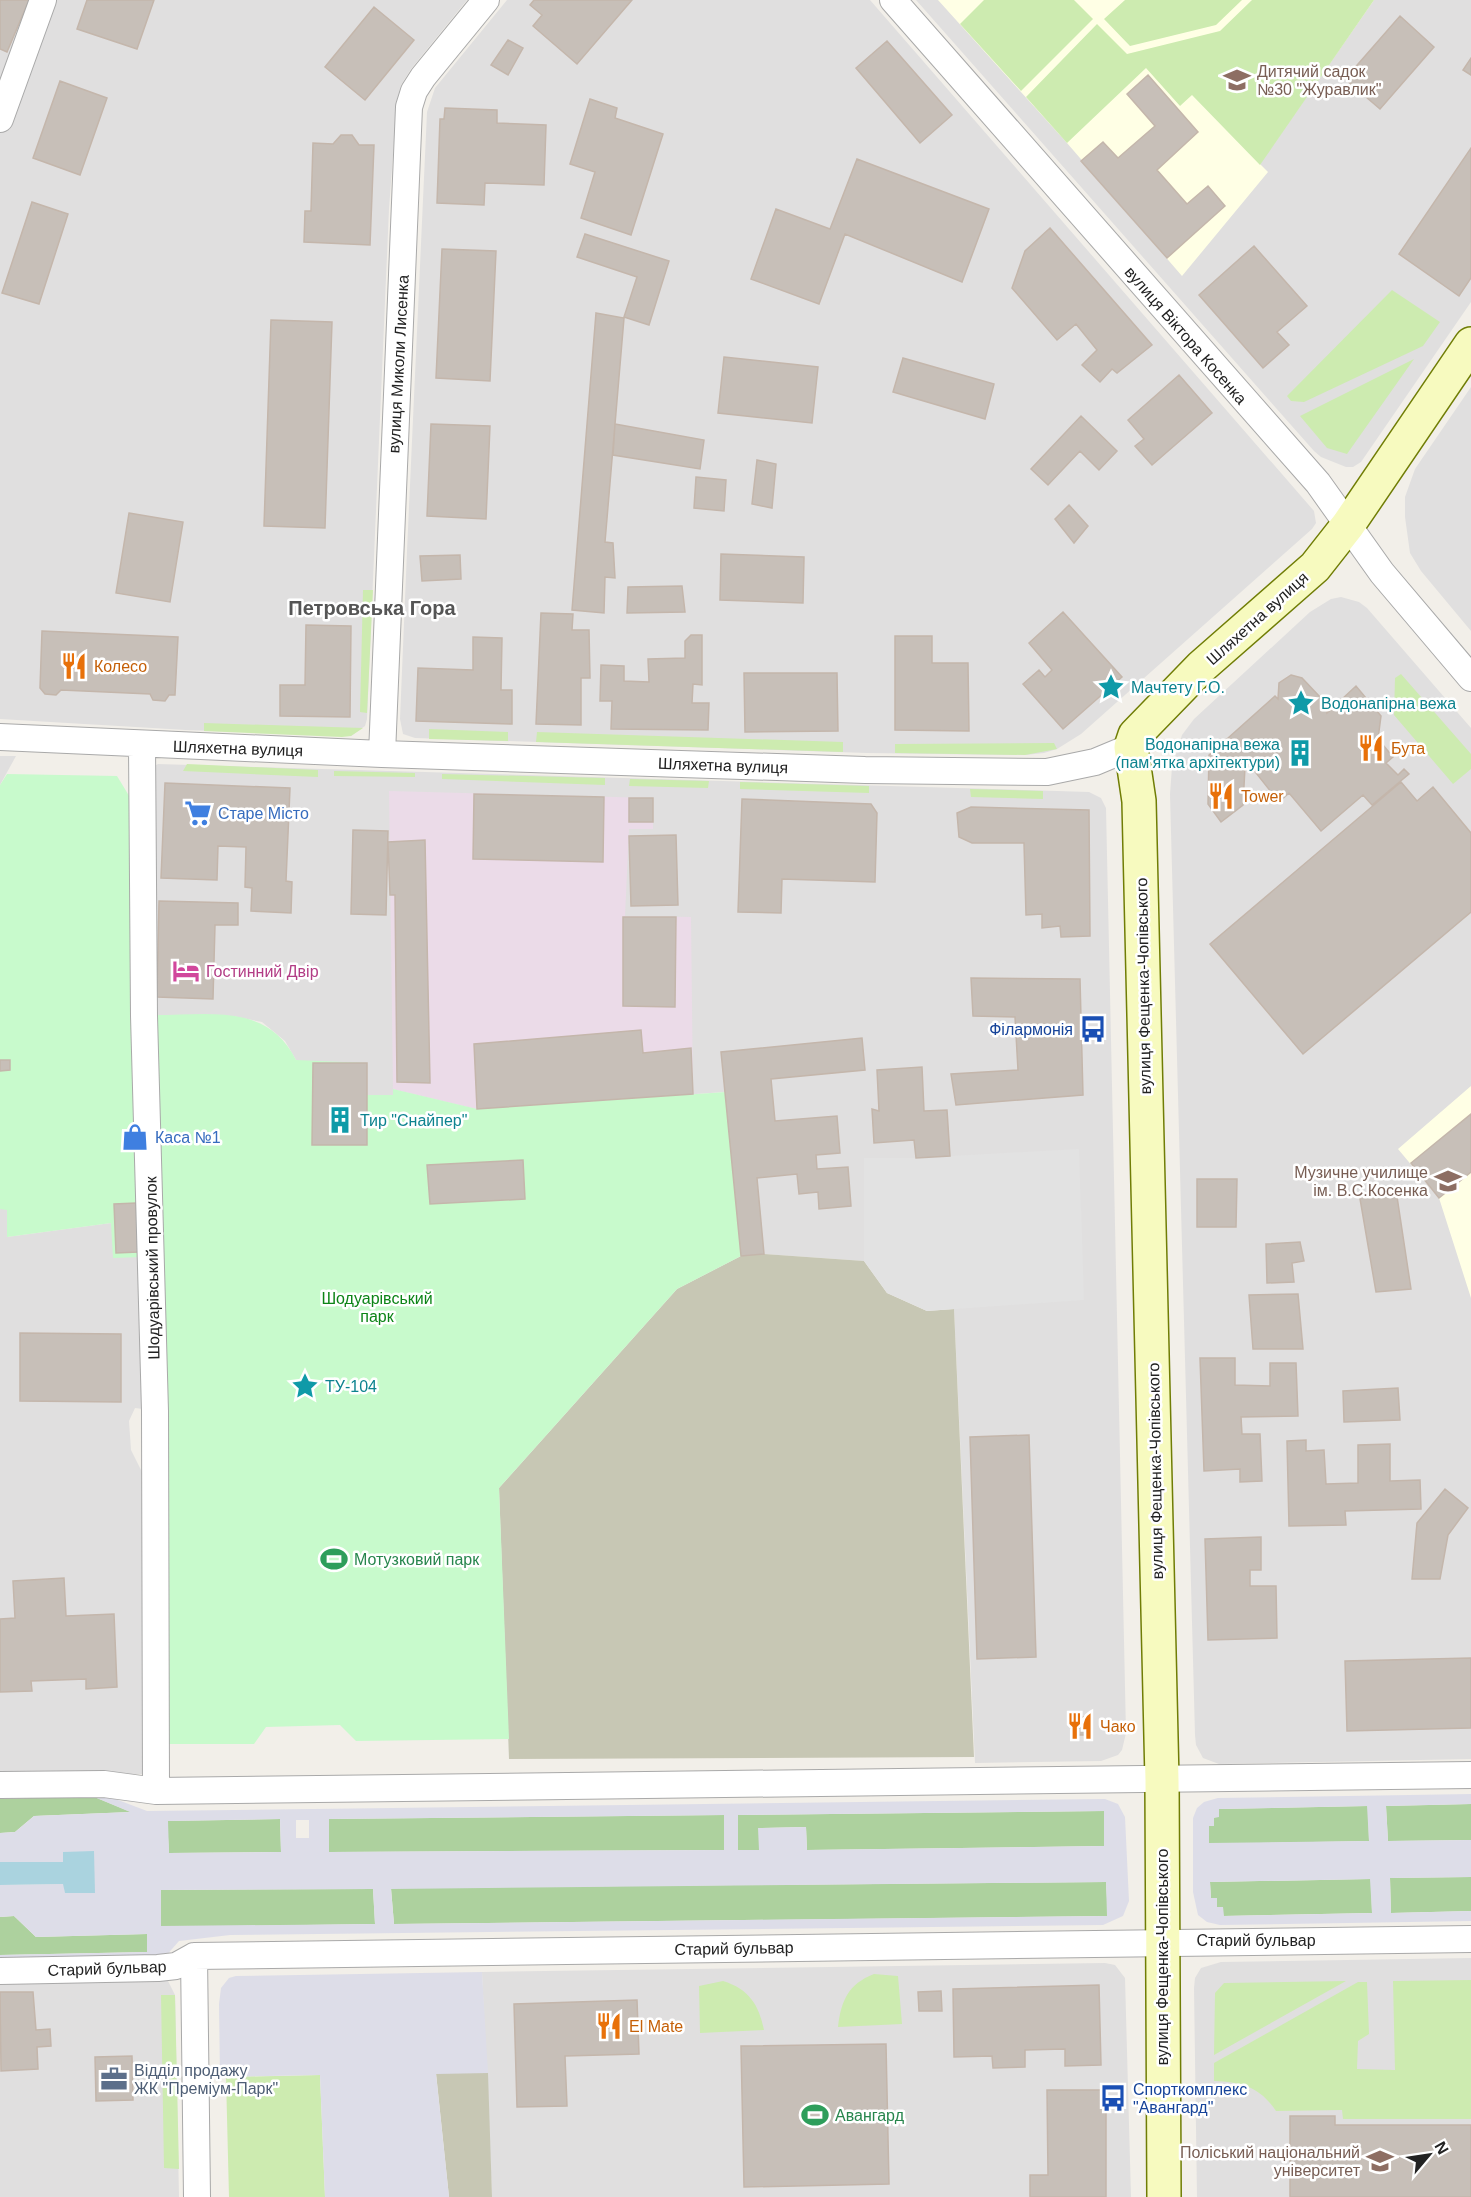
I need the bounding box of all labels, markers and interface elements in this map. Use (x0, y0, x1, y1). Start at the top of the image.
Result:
place label: Дитячий садок №30 "Журавлик" (1257, 63, 1381, 98)
school or university icon: Дитячий садок №30 "Журавлик" (1222, 65, 1252, 95)
street label: вулиця Віктора Косенка (1121, 263, 1250, 407)
street label: вулиця Миколи Лисенка (385, 274, 412, 454)
street label: Шляхетна вулиця (1203, 568, 1311, 668)
district label: Петровська Гора (288, 597, 457, 619)
restaurant icon: Колесо (59, 651, 89, 681)
place label: Колесо (94, 658, 147, 675)
place icon: Мачтету Г.О. (1096, 672, 1126, 702)
place label: Мачтету Г.О. (1131, 679, 1225, 696)
place icon: Водонапірна вежа (1286, 688, 1316, 718)
place label: Водонапірна вежа (1321, 695, 1456, 712)
restaurant icon: Бута (1356, 733, 1386, 763)
place label: Водонапірна вежа (пам'ятка архітектури) (1115, 736, 1280, 771)
street label: Шляхетна вулиця (173, 738, 303, 759)
building icon: Водонапірна вежа (пам'ятка архітектури) (1285, 738, 1315, 768)
place label: Бута (1391, 740, 1425, 757)
street label: Шляхетна вулиця (658, 755, 788, 776)
restaurant icon: Tower (1206, 781, 1236, 811)
place label: Tower (1241, 788, 1284, 805)
supermarket icon: Старе Місто (183, 798, 213, 828)
place label: Старе Місто (218, 805, 309, 822)
street label: вулиця Фещенка-Чопівського (1133, 877, 1154, 1094)
hotel icon: Гостинний Двір (171, 956, 201, 986)
place label: Гостинний Двір (206, 963, 319, 980)
bus stop icon: Філармонія (1078, 1014, 1108, 1044)
place label: Філармонія (989, 1021, 1073, 1038)
building icon: Тир "Снайпер" (325, 1105, 355, 1135)
place label: Тир "Снайпер" (360, 1112, 467, 1129)
shop icon: Каса №1 (120, 1122, 150, 1152)
place label: Каса №1 (155, 1129, 221, 1146)
place label: Музичне училище ім. В.С.Косенка (1294, 1164, 1428, 1199)
school or university icon: Музичне училище ім. В.С.Косенка (1433, 1166, 1463, 1196)
street label: Шодуарівський провулок (142, 1175, 163, 1360)
park label: Шодуарівський парк (321, 1290, 433, 1325)
street label: вулиця Фещенка-Чопівського (1145, 1362, 1166, 1579)
place icon: ТУ-104 (290, 1371, 320, 1401)
place label: ТУ-104 (325, 1378, 377, 1395)
sports icon: Мотузковий парк (319, 1544, 349, 1574)
place label: Мотузковий парк (354, 1551, 480, 1568)
restaurant icon: Чако (1065, 1711, 1095, 1741)
place label: Чако (1100, 1718, 1136, 1735)
street label: вулиця Фещенка-Чопівського (1154, 1849, 1171, 2065)
street label: Старий бульвар (1196, 1932, 1316, 1949)
street label: Старий бульвар (674, 1939, 794, 1958)
street label: Старий бульвар (47, 1958, 167, 1979)
restaurant icon: El Mate (594, 2011, 624, 2041)
place label: El Mate (629, 2018, 683, 2035)
place label: Відділ продажу ЖК "Преміум-Парк" (134, 2062, 278, 2097)
office icon: Відділ продажу ЖК "Преміум-Парк" (99, 2064, 129, 2094)
place label: Спорткомплекс "Авангард" (1133, 2081, 1247, 2116)
bus stop icon: Спорткомплекс "Авангард" (1098, 2083, 1128, 2113)
sports icon: Авангард (800, 2100, 830, 2130)
place label: Авангард (835, 2107, 905, 2124)
north arrow (1399, 2125, 1459, 2185)
text: N (1431, 2139, 1452, 2157)
place label: Поліський національний університет (1180, 2144, 1361, 2179)
school or university icon: Поліський національний університет (1365, 2146, 1395, 2176)

